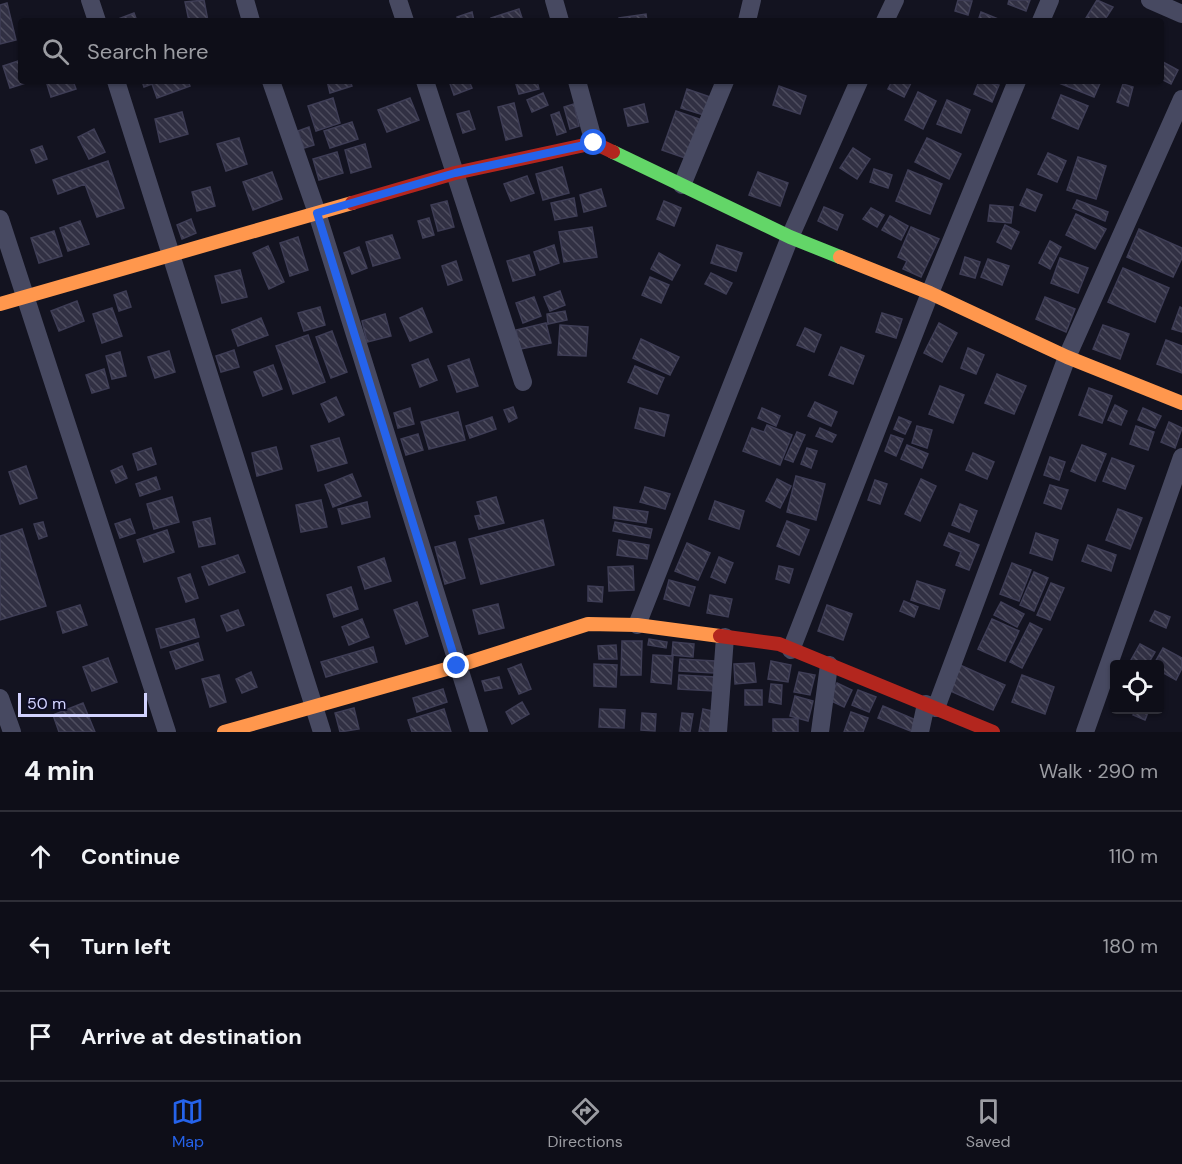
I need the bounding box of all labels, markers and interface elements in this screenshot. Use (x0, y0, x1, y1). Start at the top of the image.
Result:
search box (18, 18, 1164, 84)
icon: search (39, 35, 72, 68)
text: Search here (87, 37, 208, 66)
route start (580, 129, 606, 155)
route end (443, 652, 469, 678)
map controls (1110, 660, 1164, 714)
button: locate (1110, 660, 1164, 714)
scale bar (18, 690, 147, 718)
text: 50 m (27, 693, 66, 714)
text: 4 min (24, 754, 95, 788)
text: Walk · 290 m (1039, 758, 1158, 784)
icon: ahead (24, 840, 57, 873)
text: Continue (81, 842, 180, 871)
text: 110 m (1109, 843, 1158, 869)
icon: left (24, 930, 57, 963)
text: Turn left (81, 932, 171, 961)
text: 180 m (1103, 933, 1158, 959)
icon: arrive (24, 1020, 57, 1053)
text: Arrive at destination (81, 1022, 302, 1051)
tab: Map (171, 1095, 204, 1152)
tab: Directions (547, 1095, 623, 1152)
tab: Saved (966, 1095, 1011, 1152)

